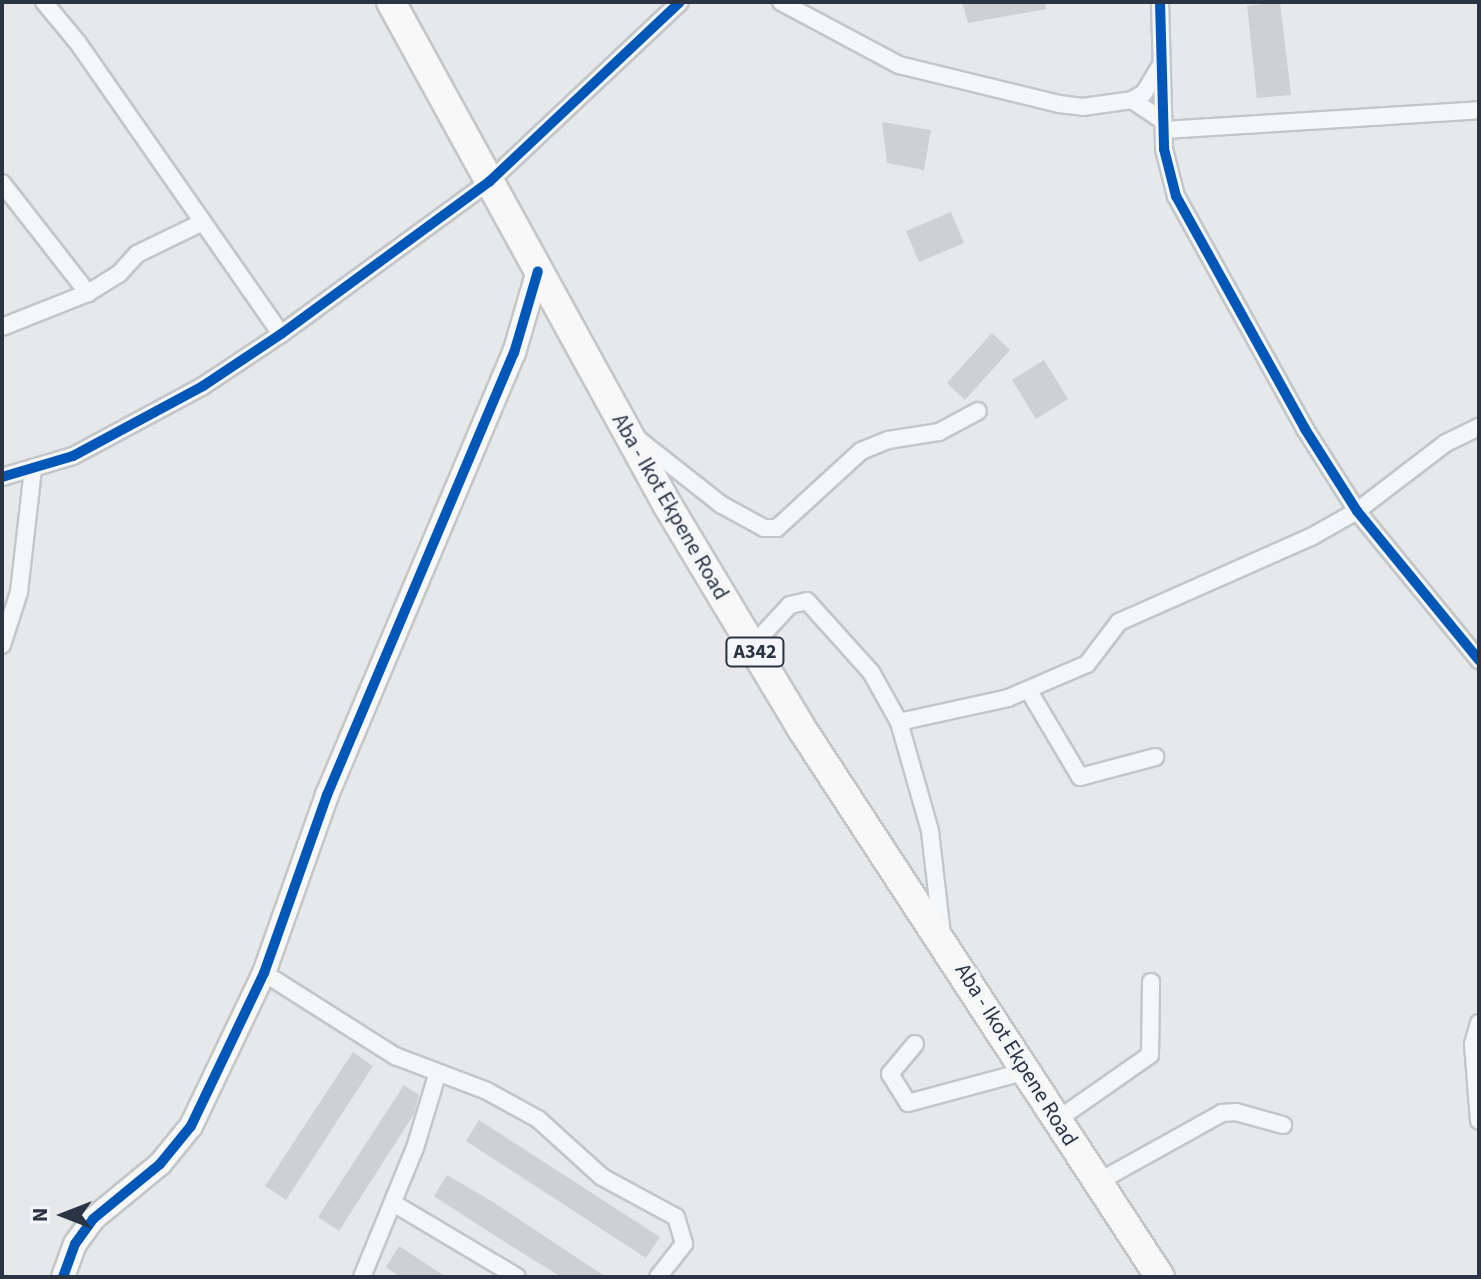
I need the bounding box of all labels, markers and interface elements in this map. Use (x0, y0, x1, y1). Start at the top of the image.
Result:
street label: Aba - Ikot Ekpene Road (606, 409, 734, 605)
road number: A342 (725, 636, 785, 668)
street label: Aba - Ikot Ekpene Road (949, 959, 1083, 1151)
north arrow (24, 1175, 104, 1255)
text: N (24, 1208, 56, 1222)

